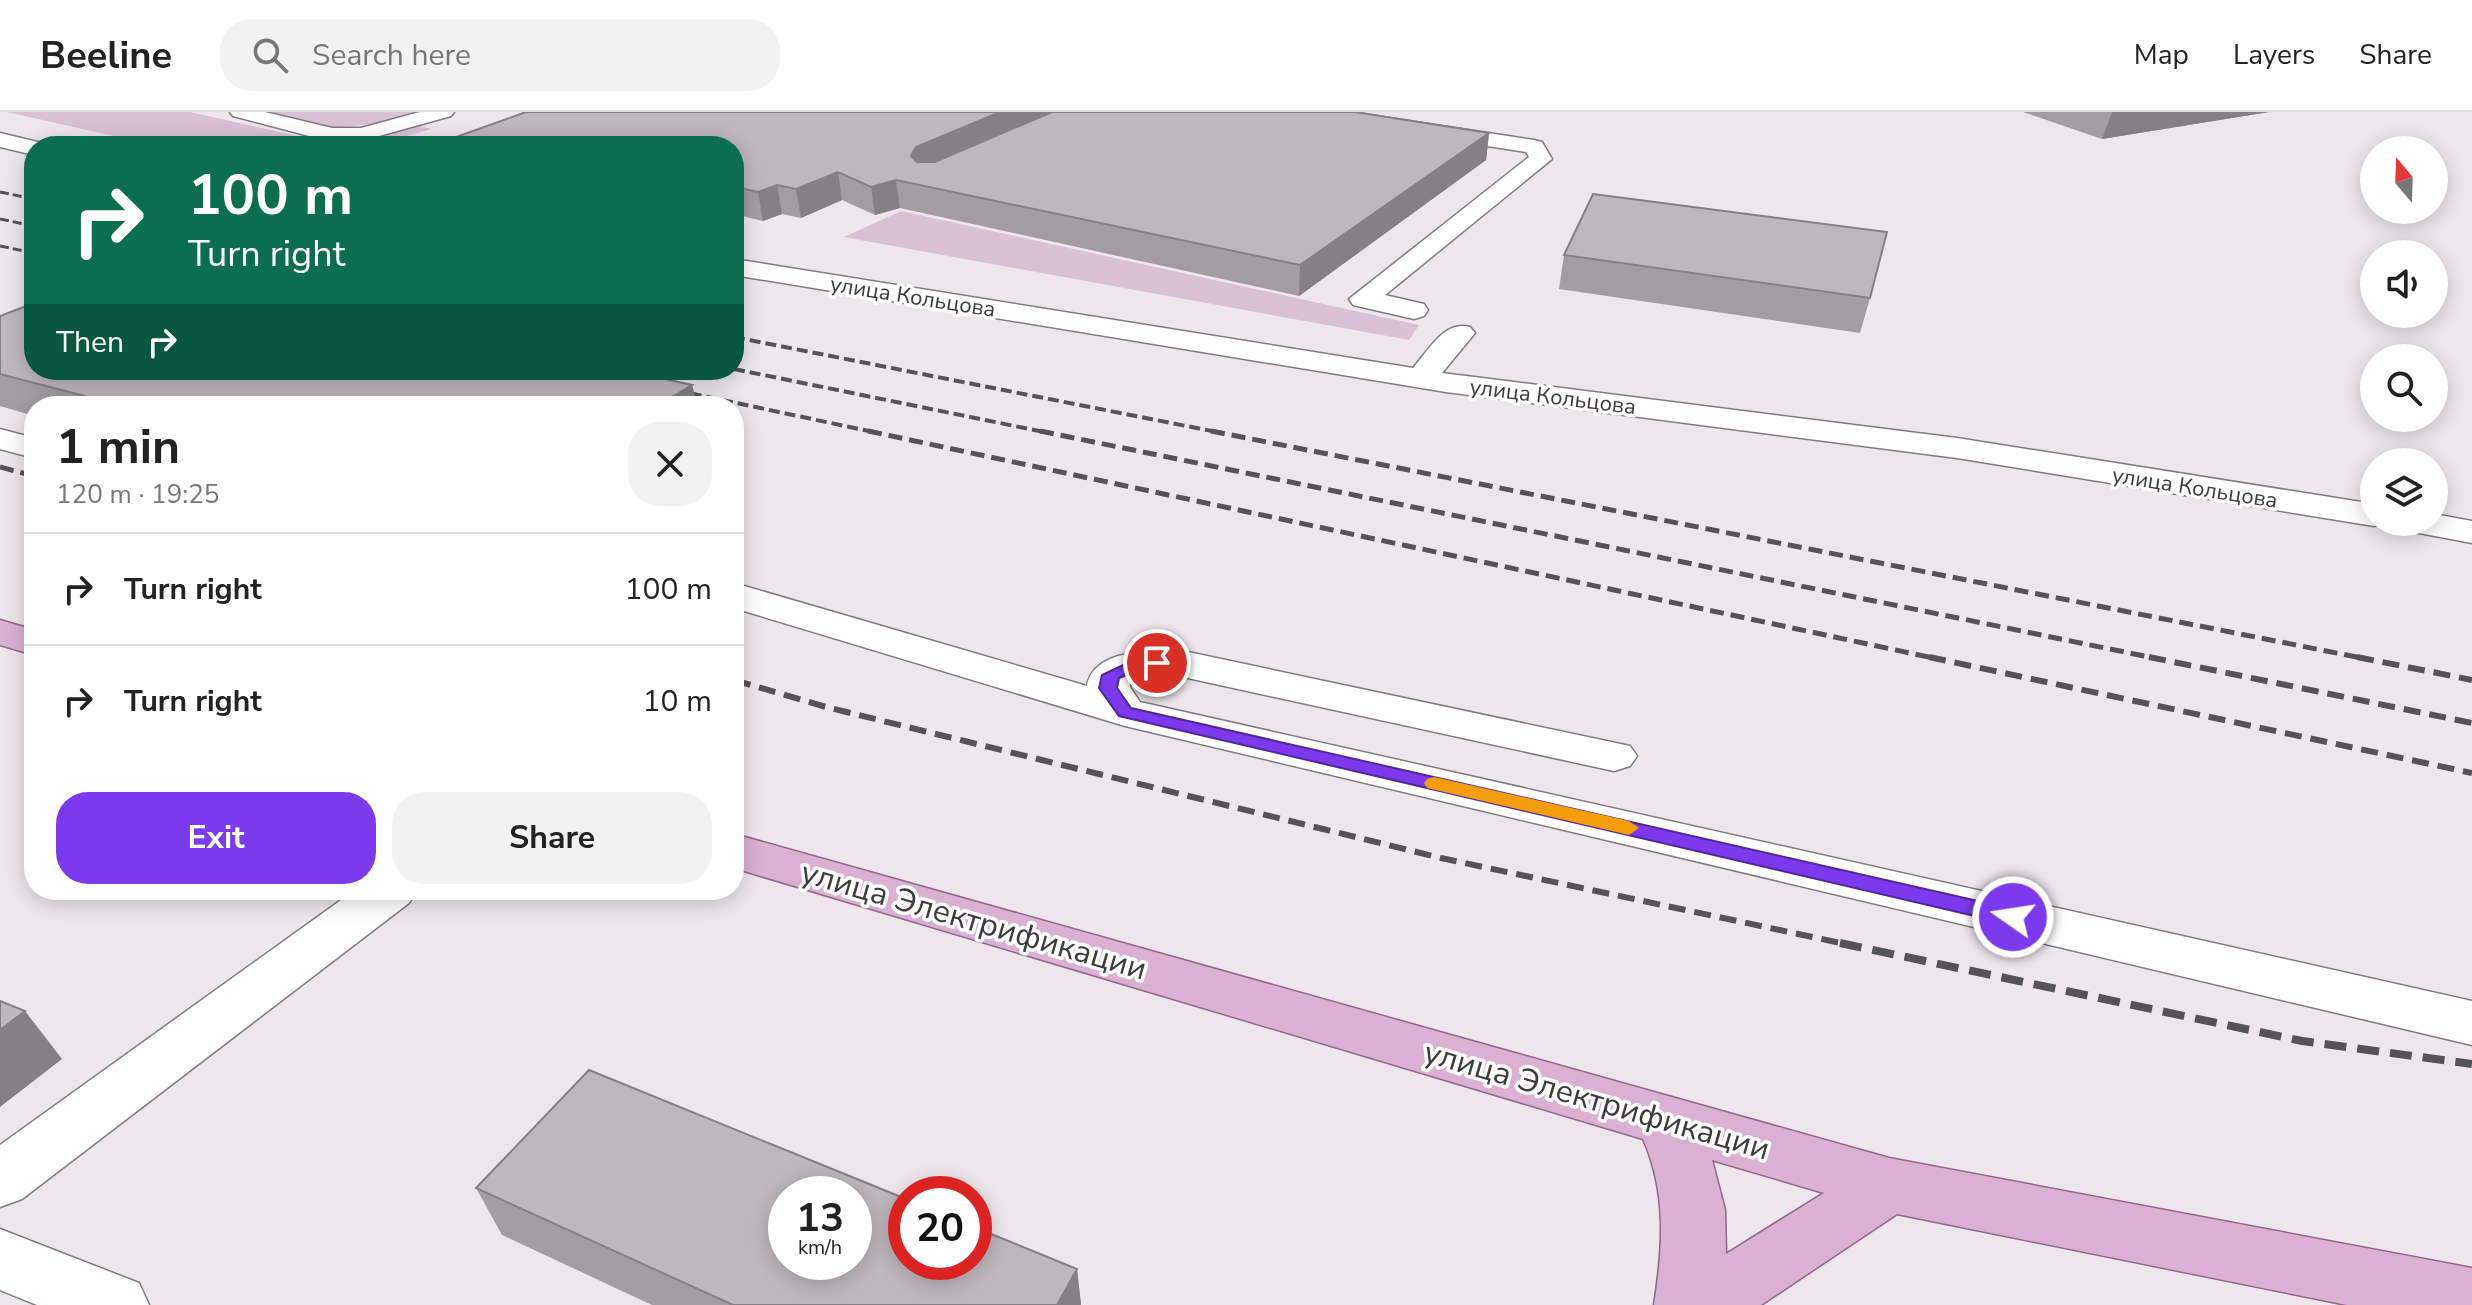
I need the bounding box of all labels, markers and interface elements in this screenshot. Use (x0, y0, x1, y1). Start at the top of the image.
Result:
search box (220, 19, 780, 91)
text: Beeline (40, 30, 172, 81)
icon: search (248, 33, 292, 77)
text: Search here (312, 35, 471, 76)
text: Map (2134, 36, 2189, 74)
text: Layers (2233, 36, 2315, 74)
text: Share (2359, 36, 2432, 74)
north arrow (2360, 136, 2448, 224)
map controls (2360, 136, 2448, 536)
text: 100 m (188, 157, 353, 234)
icon: right (56, 168, 160, 272)
text: Turn right (188, 230, 345, 279)
button: sound (2360, 240, 2448, 328)
street label: улица Кольцова (828, 269, 998, 325)
icon: right (140, 320, 184, 364)
text: Then (56, 322, 124, 363)
button: search (2360, 344, 2448, 432)
street label: улица Кольцова (1468, 372, 1638, 422)
text: 1 min (56, 414, 180, 480)
button: close (628, 422, 712, 506)
button: layers (2360, 448, 2448, 536)
street label: улица Кольцова (2110, 460, 2280, 516)
text: 120 m · 19:25 (56, 477, 219, 512)
icon: right (56, 567, 100, 611)
text: Turn right (124, 569, 262, 610)
text: 100 m (625, 569, 712, 610)
pin (1123, 629, 1191, 697)
icon: arrive (1135, 641, 1179, 685)
icon: right (56, 679, 100, 723)
text: Turn right (124, 681, 262, 722)
text: 10 m (643, 681, 712, 722)
button: Exit (56, 792, 376, 884)
button: Share (392, 792, 712, 884)
street label: улица Электрификации (796, 850, 1152, 990)
position arrow (1971, 875, 2055, 959)
street label: улица Электрификации (1419, 1030, 1775, 1170)
speed limit sign: 20 (888, 1176, 992, 1280)
text: 13 (796, 1191, 844, 1245)
text: km/h (798, 1234, 842, 1261)

